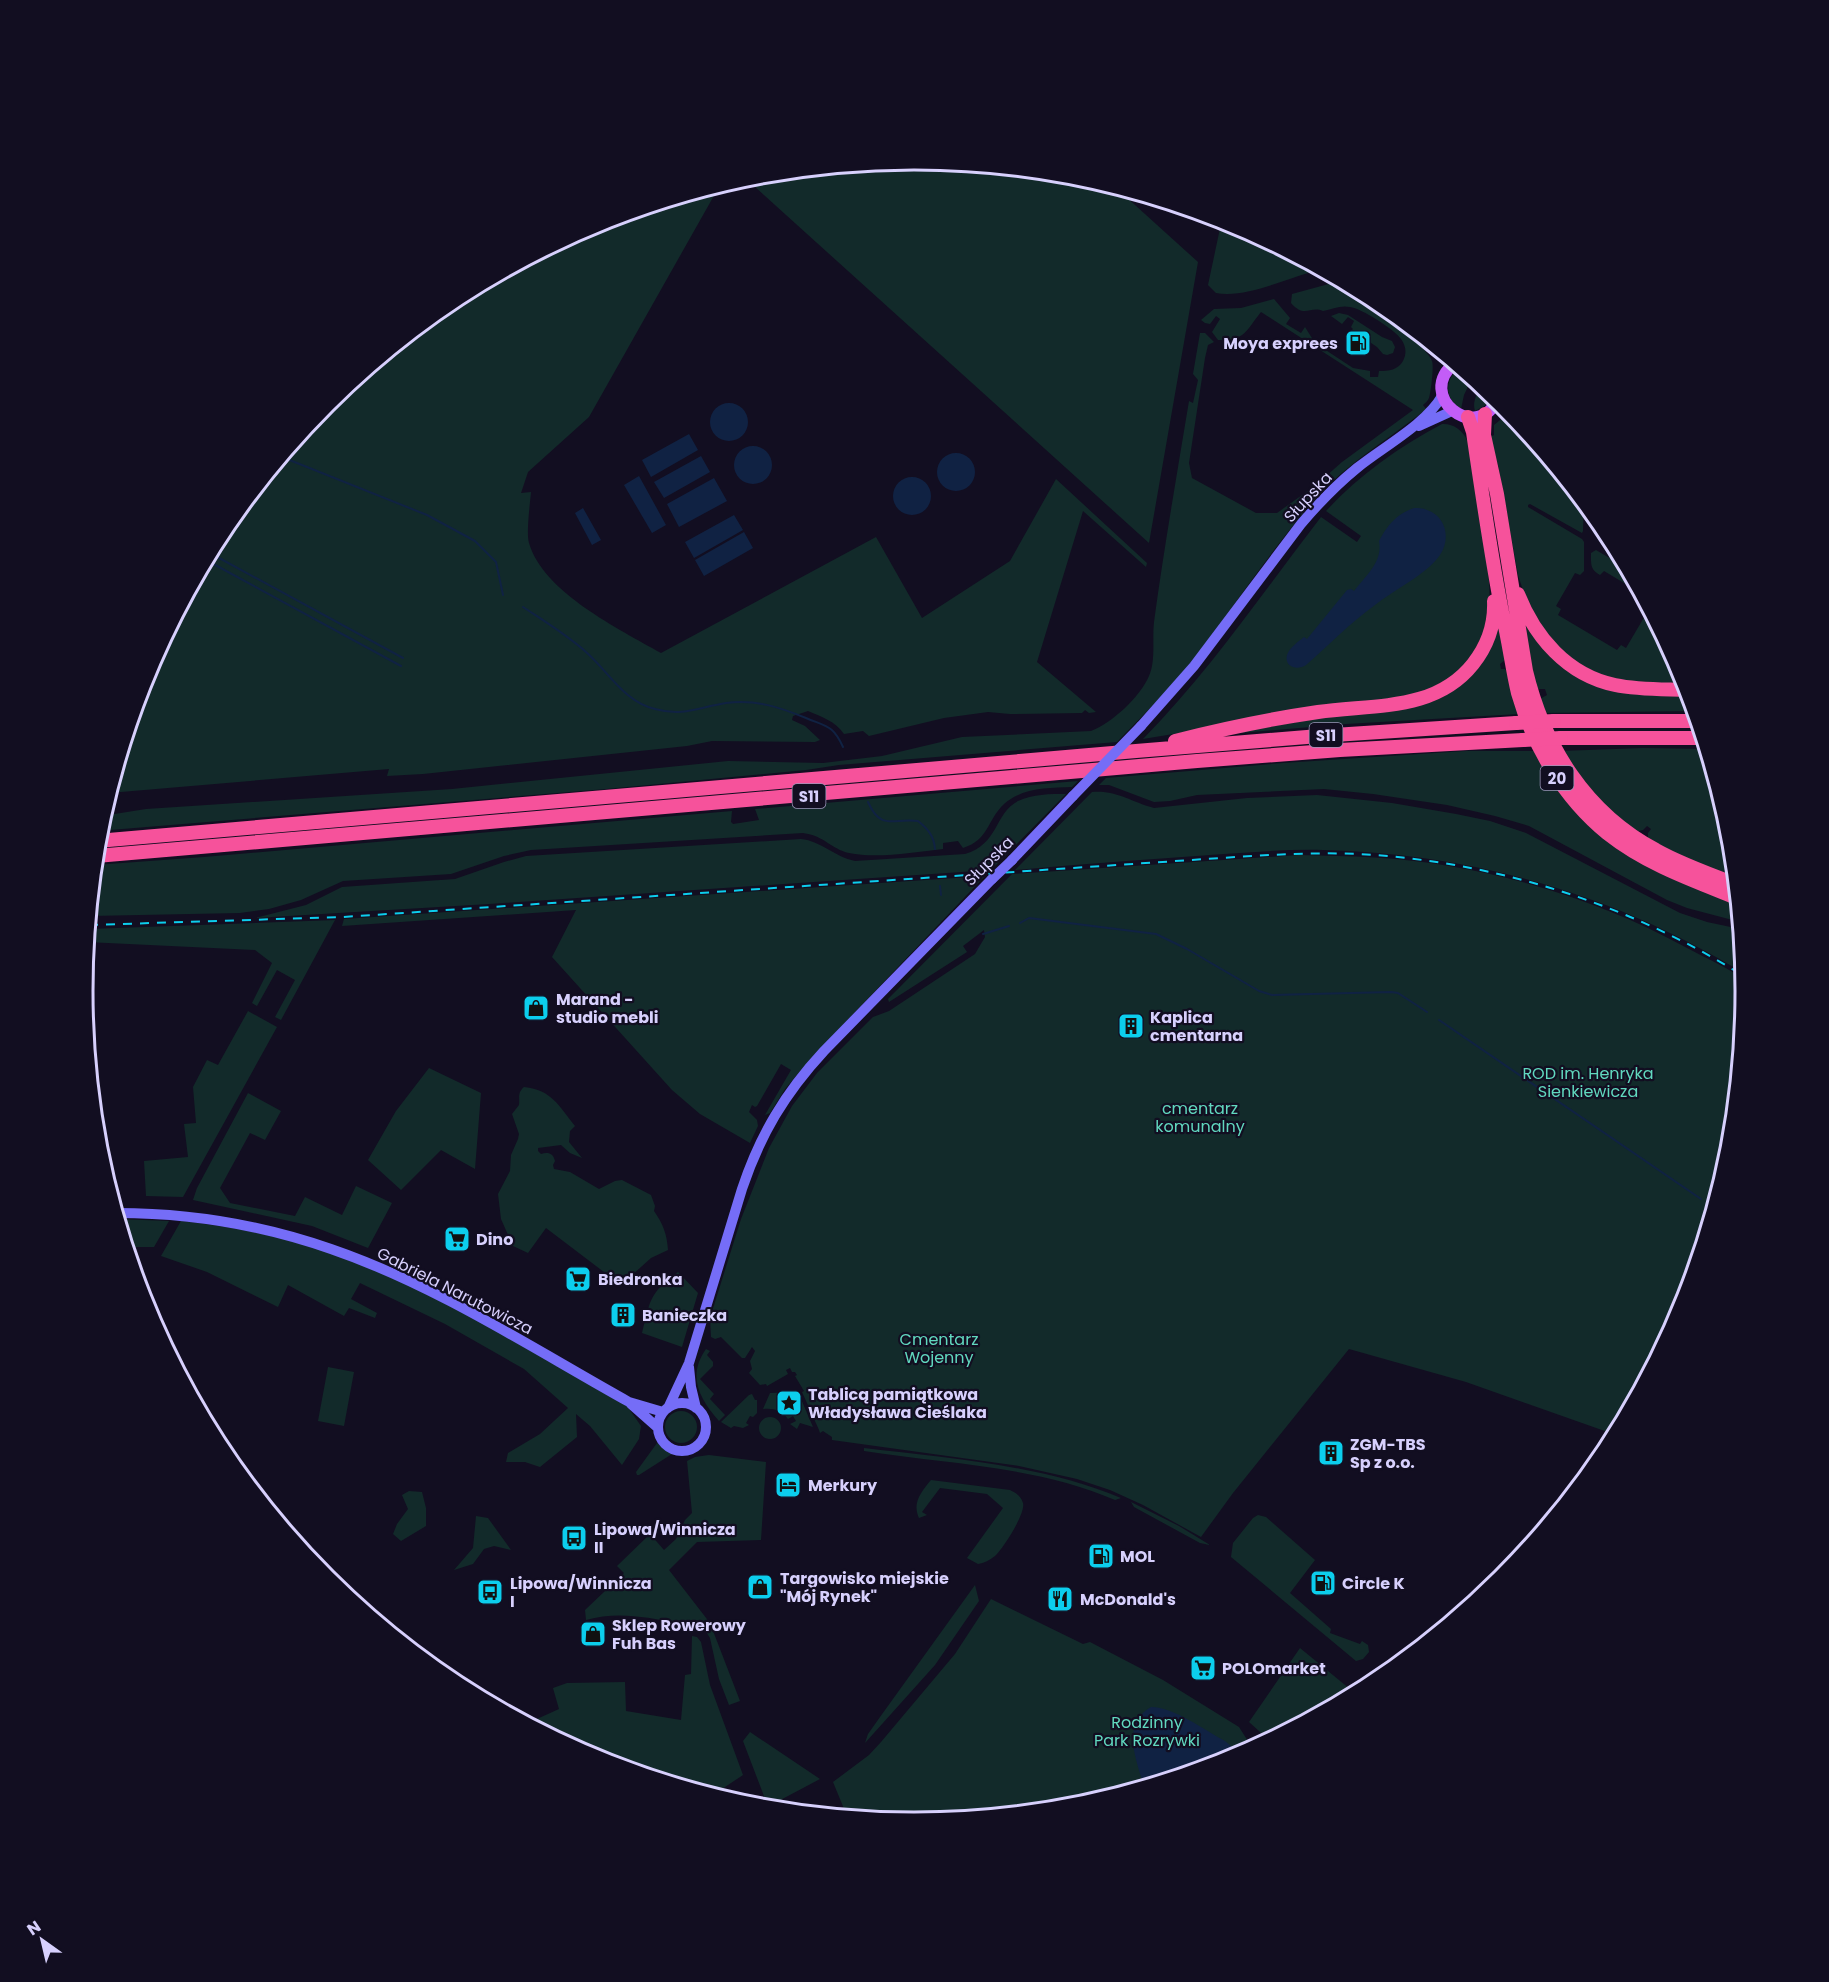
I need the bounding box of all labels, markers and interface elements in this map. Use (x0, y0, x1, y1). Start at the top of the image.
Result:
fuel station icon: Moya exprees (1343, 328, 1373, 358)
place label: Moya exprees (1223, 332, 1338, 355)
street label: Słupska (1278, 467, 1338, 527)
road number: S11 (1310, 723, 1342, 747)
road number: 20 (1540, 766, 1574, 790)
road number: S11 (792, 784, 826, 808)
street label: Słupska (959, 831, 1019, 891)
place label: Marand - studio mebli (556, 988, 658, 1029)
shop icon: Marand - studio mebli (521, 993, 551, 1023)
place label: Kaplica cmentarna (1150, 1006, 1243, 1047)
building icon: Kaplica cmentarna (1116, 1011, 1146, 1041)
park label: ROD im. Henryka Sienkiewicza (1522, 1062, 1654, 1103)
park label: cmentarz komunalny (1155, 1097, 1245, 1138)
supermarket icon: Dino (442, 1224, 472, 1254)
place label: Dino (476, 1228, 513, 1251)
street label: Gabriela Narutowicza (373, 1242, 537, 1340)
supermarket icon: Biedronka (563, 1264, 593, 1294)
place label: Biedronka (598, 1268, 683, 1291)
building icon: Banieczka (608, 1300, 638, 1330)
place label: Banieczka (642, 1304, 727, 1327)
park label: Cmentarz Wojenny (900, 1328, 978, 1369)
place label: Tablicą pamiątkowa Władysława Cieślaka (808, 1383, 987, 1424)
place icon: Tablicą pamiątkowa Władysława Cieślaka (774, 1388, 804, 1418)
place label: ZGM-TBS Sp z o.o. (1350, 1433, 1426, 1474)
building icon: ZGM-TBS Sp z o.o. (1316, 1438, 1346, 1468)
hotel icon: Merkury (773, 1470, 803, 1500)
place label: Merkury (808, 1474, 878, 1497)
place label: Lipowa/Winnicza II (594, 1518, 736, 1559)
bus stop icon: Lipowa/Winnicza II (559, 1523, 589, 1553)
fuel station icon: MOL (1086, 1541, 1116, 1571)
place label: MOL (1120, 1545, 1155, 1568)
place label: Targowisko miejskie "Mój Rynek" (780, 1567, 949, 1608)
fuel station icon: Circle K (1308, 1568, 1338, 1598)
place label: Lipowa/Winnicza I (510, 1572, 652, 1613)
shop icon: Targowisko miejskie "Mój Rynek" (745, 1572, 775, 1602)
place label: Circle K (1342, 1572, 1405, 1595)
bus stop icon: Lipowa/Winnicza I (475, 1577, 505, 1607)
restaurant icon: McDonald's (1045, 1584, 1075, 1614)
place label: McDonald's (1080, 1588, 1176, 1611)
place label: Sklep Rowerowy Fuh Bas (612, 1614, 747, 1655)
shop icon: Sklep Rowerowy Fuh Bas (578, 1619, 608, 1649)
supermarket icon: POLOmarket (1188, 1653, 1218, 1683)
place label: POLOmarket (1222, 1657, 1326, 1680)
park label: Rodzinny Park Rozrywki (1094, 1711, 1200, 1752)
north arrow (12, 1910, 72, 1970)
text: N (22, 1915, 45, 1941)

